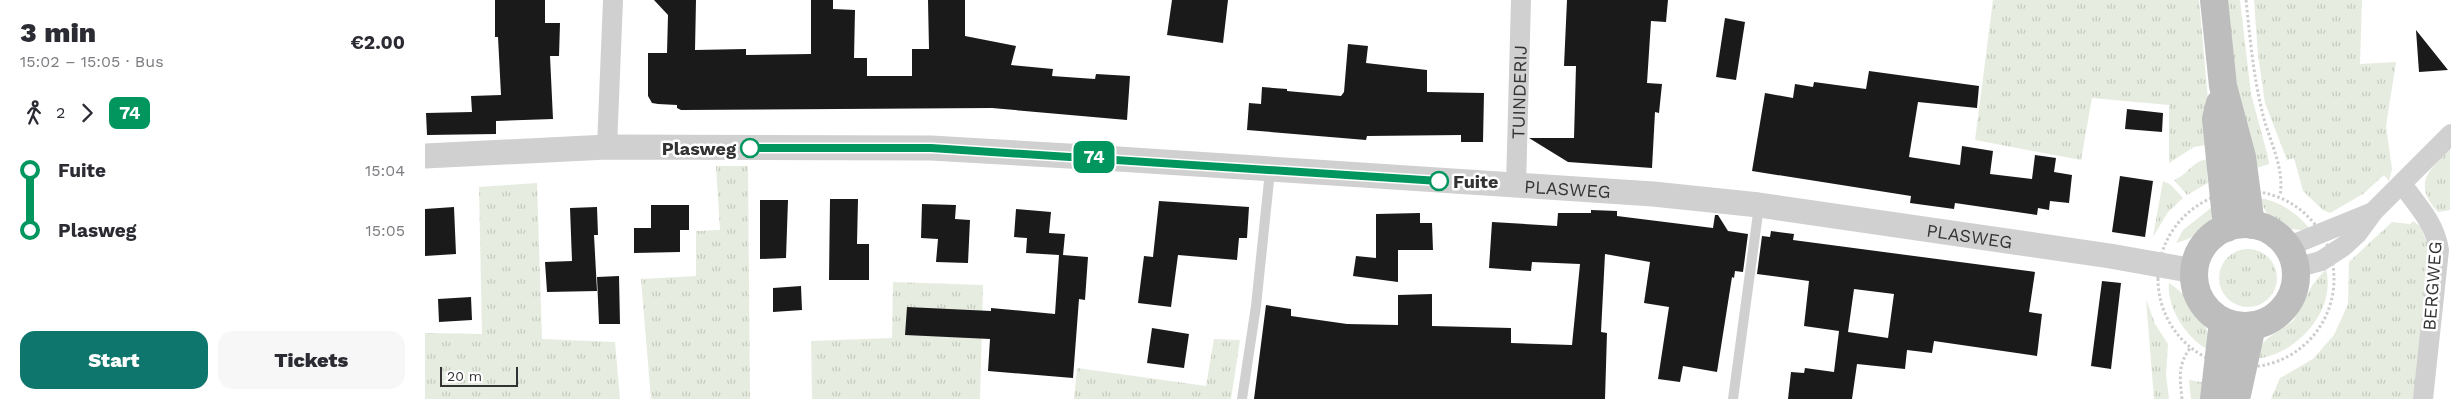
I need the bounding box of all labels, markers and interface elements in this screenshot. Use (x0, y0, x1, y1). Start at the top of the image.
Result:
text: 3 min (20, 16, 96, 49)
text: €2.00 (351, 31, 405, 54)
street label: TUINDERIJ (1507, 45, 1530, 139)
text: 15:02 – 15:05 · Bus (20, 52, 164, 71)
icon: walk (20, 99, 48, 127)
icon: forward (73, 99, 101, 127)
text: 74 (119, 102, 140, 123)
text: 2 (56, 103, 65, 122)
place label: Plasweg (662, 138, 737, 159)
marker: Plasweg (740, 138, 760, 158)
line badge: 74 (1071, 141, 1117, 173)
text: 74 (1083, 146, 1105, 167)
text: Fuite (58, 159, 106, 182)
text: 15:04 (365, 161, 405, 180)
marker: Fuite (1429, 171, 1449, 191)
place label: Fuite (1453, 171, 1498, 192)
street label: PLASWEG (1524, 175, 1611, 202)
text: Plasweg (58, 219, 136, 242)
street label: PLASWEG (1925, 219, 2014, 252)
text: 15:05 (365, 221, 405, 240)
street label: BERGWEG (2418, 241, 2446, 331)
button: Start (20, 331, 208, 389)
button: Tickets (218, 331, 405, 389)
scale bar (440, 364, 517, 387)
text: 20 m (447, 368, 482, 384)

